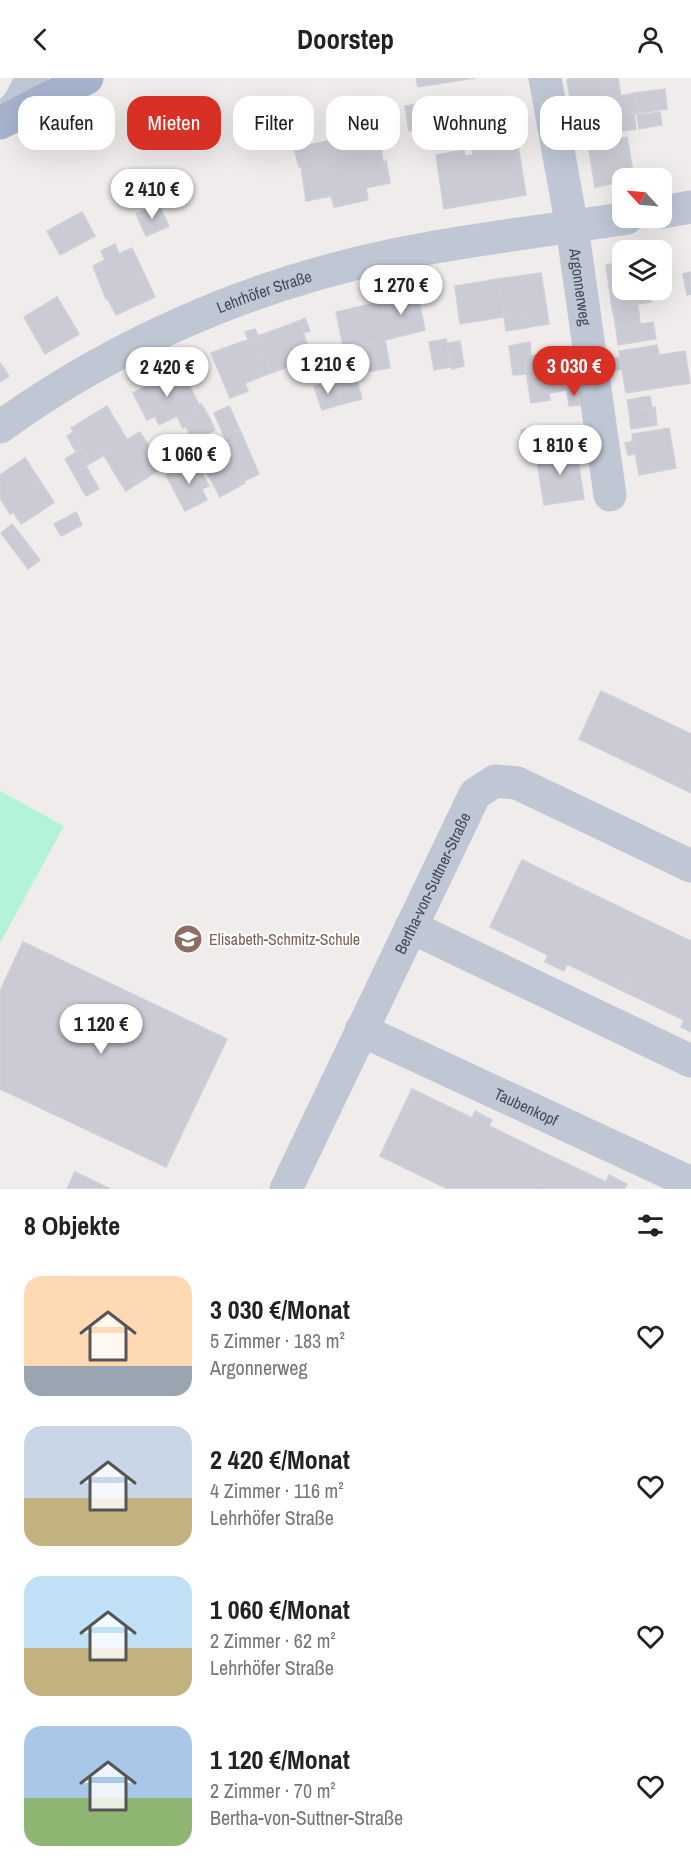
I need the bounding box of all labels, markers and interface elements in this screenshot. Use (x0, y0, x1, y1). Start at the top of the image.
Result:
text: Doorstep (297, 21, 394, 57)
icon: back (24, 23, 57, 56)
icon: person (634, 23, 667, 56)
chip: Kaufen (18, 96, 115, 150)
chip: Mieten (127, 96, 221, 150)
chip: Filter (233, 96, 314, 150)
chip: Neu (326, 96, 400, 150)
chip: Wohnung (412, 96, 528, 150)
chip: Haus (540, 96, 622, 150)
north arrow (612, 168, 672, 228)
map controls (612, 168, 672, 300)
pin: 2 410 € (97, 169, 207, 220)
text: 2 410 € (125, 175, 179, 202)
button: layers (612, 240, 672, 300)
street label: Argonnerweg (564, 246, 597, 328)
street label: Lehrhöfer Straße (213, 265, 314, 318)
pin: 1 270 € (346, 265, 456, 316)
text: 1 270 € (374, 271, 428, 298)
pin: 1 210 € (273, 344, 383, 395)
pin: 3 030 € (519, 346, 629, 397)
pin: 2 420 € (112, 347, 222, 398)
text: 1 210 € (301, 350, 355, 377)
text: 3 030 € (547, 352, 601, 379)
text: 2 420 € (140, 353, 194, 380)
pin: 1 810 € (505, 425, 615, 476)
text: 1 810 € (533, 431, 587, 458)
pin: 1 060 € (134, 434, 244, 485)
text: 1 060 € (162, 440, 216, 467)
street label: Bertha-von-Suttner-Straße (389, 809, 476, 958)
school or university icon: Elisabeth-Schmitz-Schule (172, 923, 204, 955)
place label: Elisabeth-Schmitz-Schule (209, 928, 360, 950)
pin: 1 120 € (46, 1004, 156, 1055)
text: 1 120 € (74, 1010, 128, 1037)
street label: Taubenkopf (491, 1082, 562, 1131)
text: 8 Objekte (24, 1208, 120, 1243)
icon: filters (634, 1209, 667, 1242)
text: 3 030 €/Monat (210, 1292, 350, 1327)
icon: home (72, 1300, 144, 1372)
icon: heart (634, 1320, 667, 1353)
text: 5 Zimmer · 183 m² (210, 1327, 345, 1354)
text: Argonnerweg (210, 1354, 308, 1381)
text: 2 420 €/Monat (210, 1442, 350, 1477)
icon: home (72, 1450, 144, 1522)
icon: heart (634, 1470, 667, 1503)
text: 4 Zimmer · 116 m² (210, 1477, 344, 1504)
text: Lehrhöfer Straße (210, 1504, 334, 1531)
text: 1 060 €/Monat (210, 1592, 350, 1627)
icon: home (72, 1600, 144, 1672)
icon: heart (634, 1620, 667, 1653)
text: 2 Zimmer · 62 m² (210, 1627, 336, 1654)
text: Lehrhöfer Straße (210, 1654, 334, 1681)
text: 1 120 €/Monat (210, 1742, 350, 1777)
icon: home (72, 1750, 144, 1822)
icon: heart (634, 1770, 667, 1803)
text: 2 Zimmer · 70 m² (210, 1777, 336, 1804)
text: Bertha-von-Suttner-Straße (210, 1804, 403, 1831)

